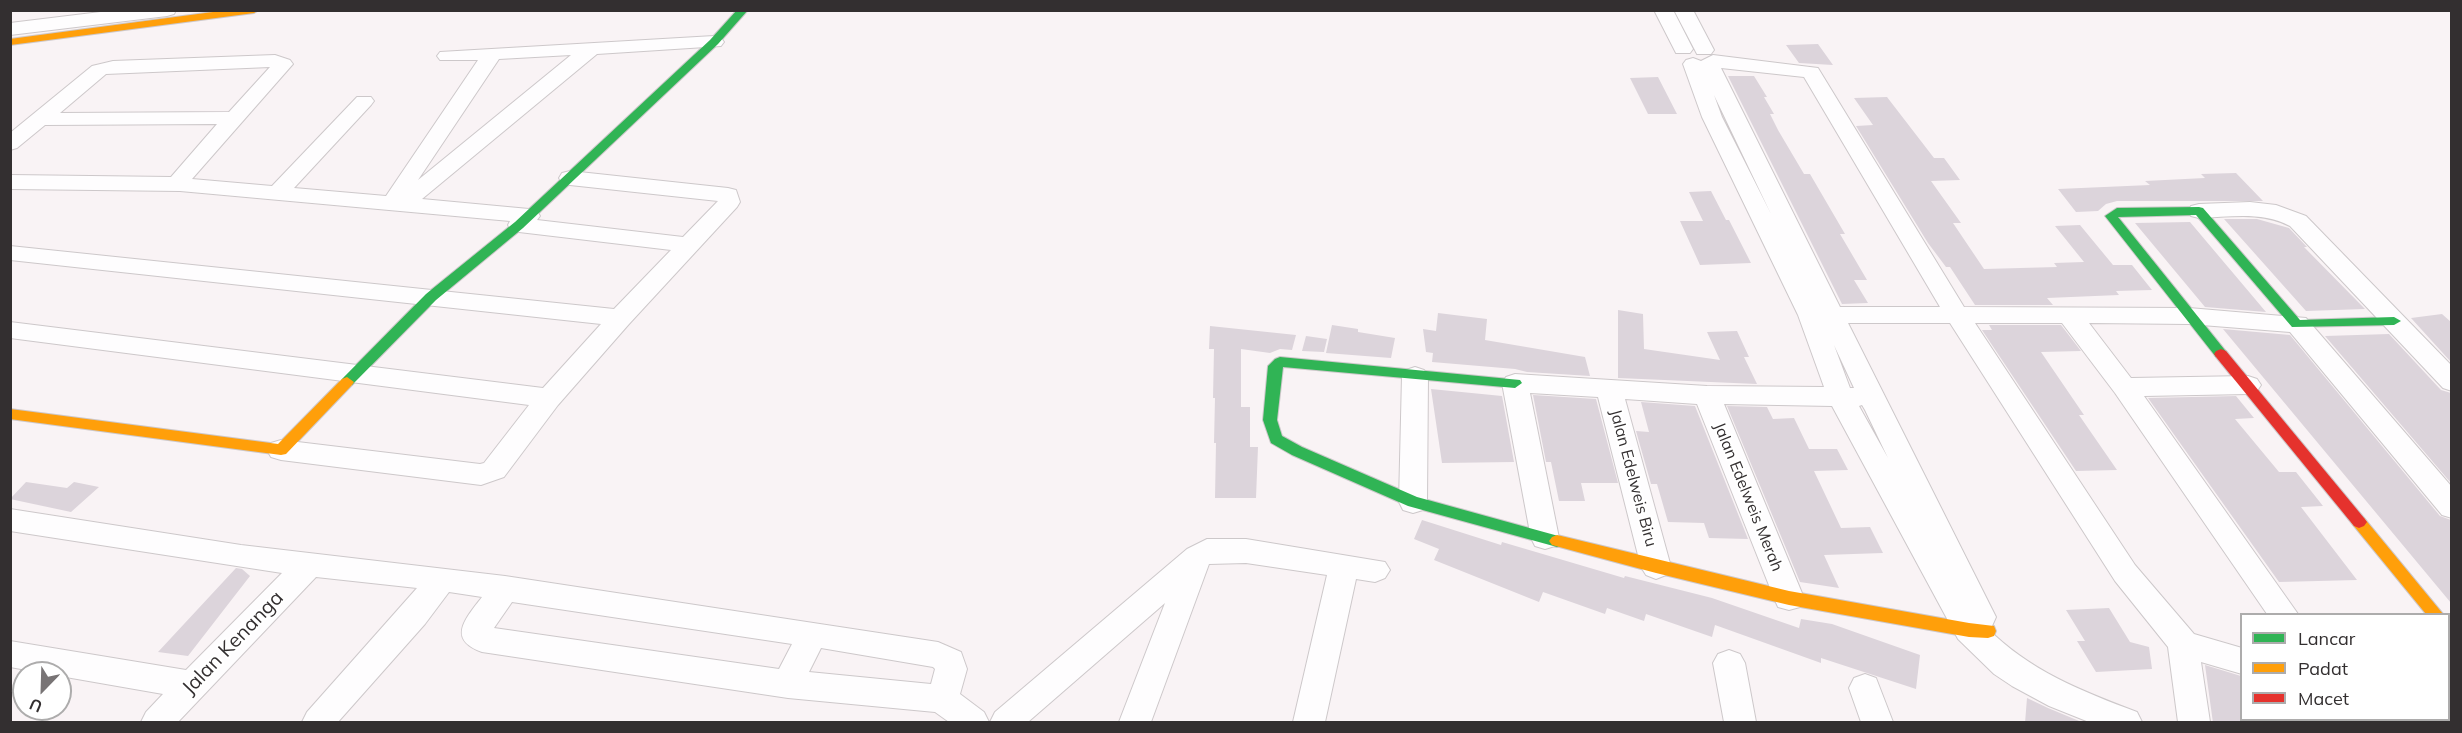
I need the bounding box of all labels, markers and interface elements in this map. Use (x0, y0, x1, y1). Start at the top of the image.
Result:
street label: Jalan Edelweis Biru (1605, 407, 1661, 549)
street label: Jalan Edelweis Merah (1709, 420, 1787, 574)
street label: Jalan Kenanga (177, 586, 289, 700)
legend (2240, 613, 2450, 721)
text: Lancar (2298, 627, 2355, 650)
text: Padat (2298, 657, 2348, 680)
north arrow (12, 661, 72, 721)
text: Macet (2298, 687, 2349, 710)
text: U (26, 694, 45, 717)

